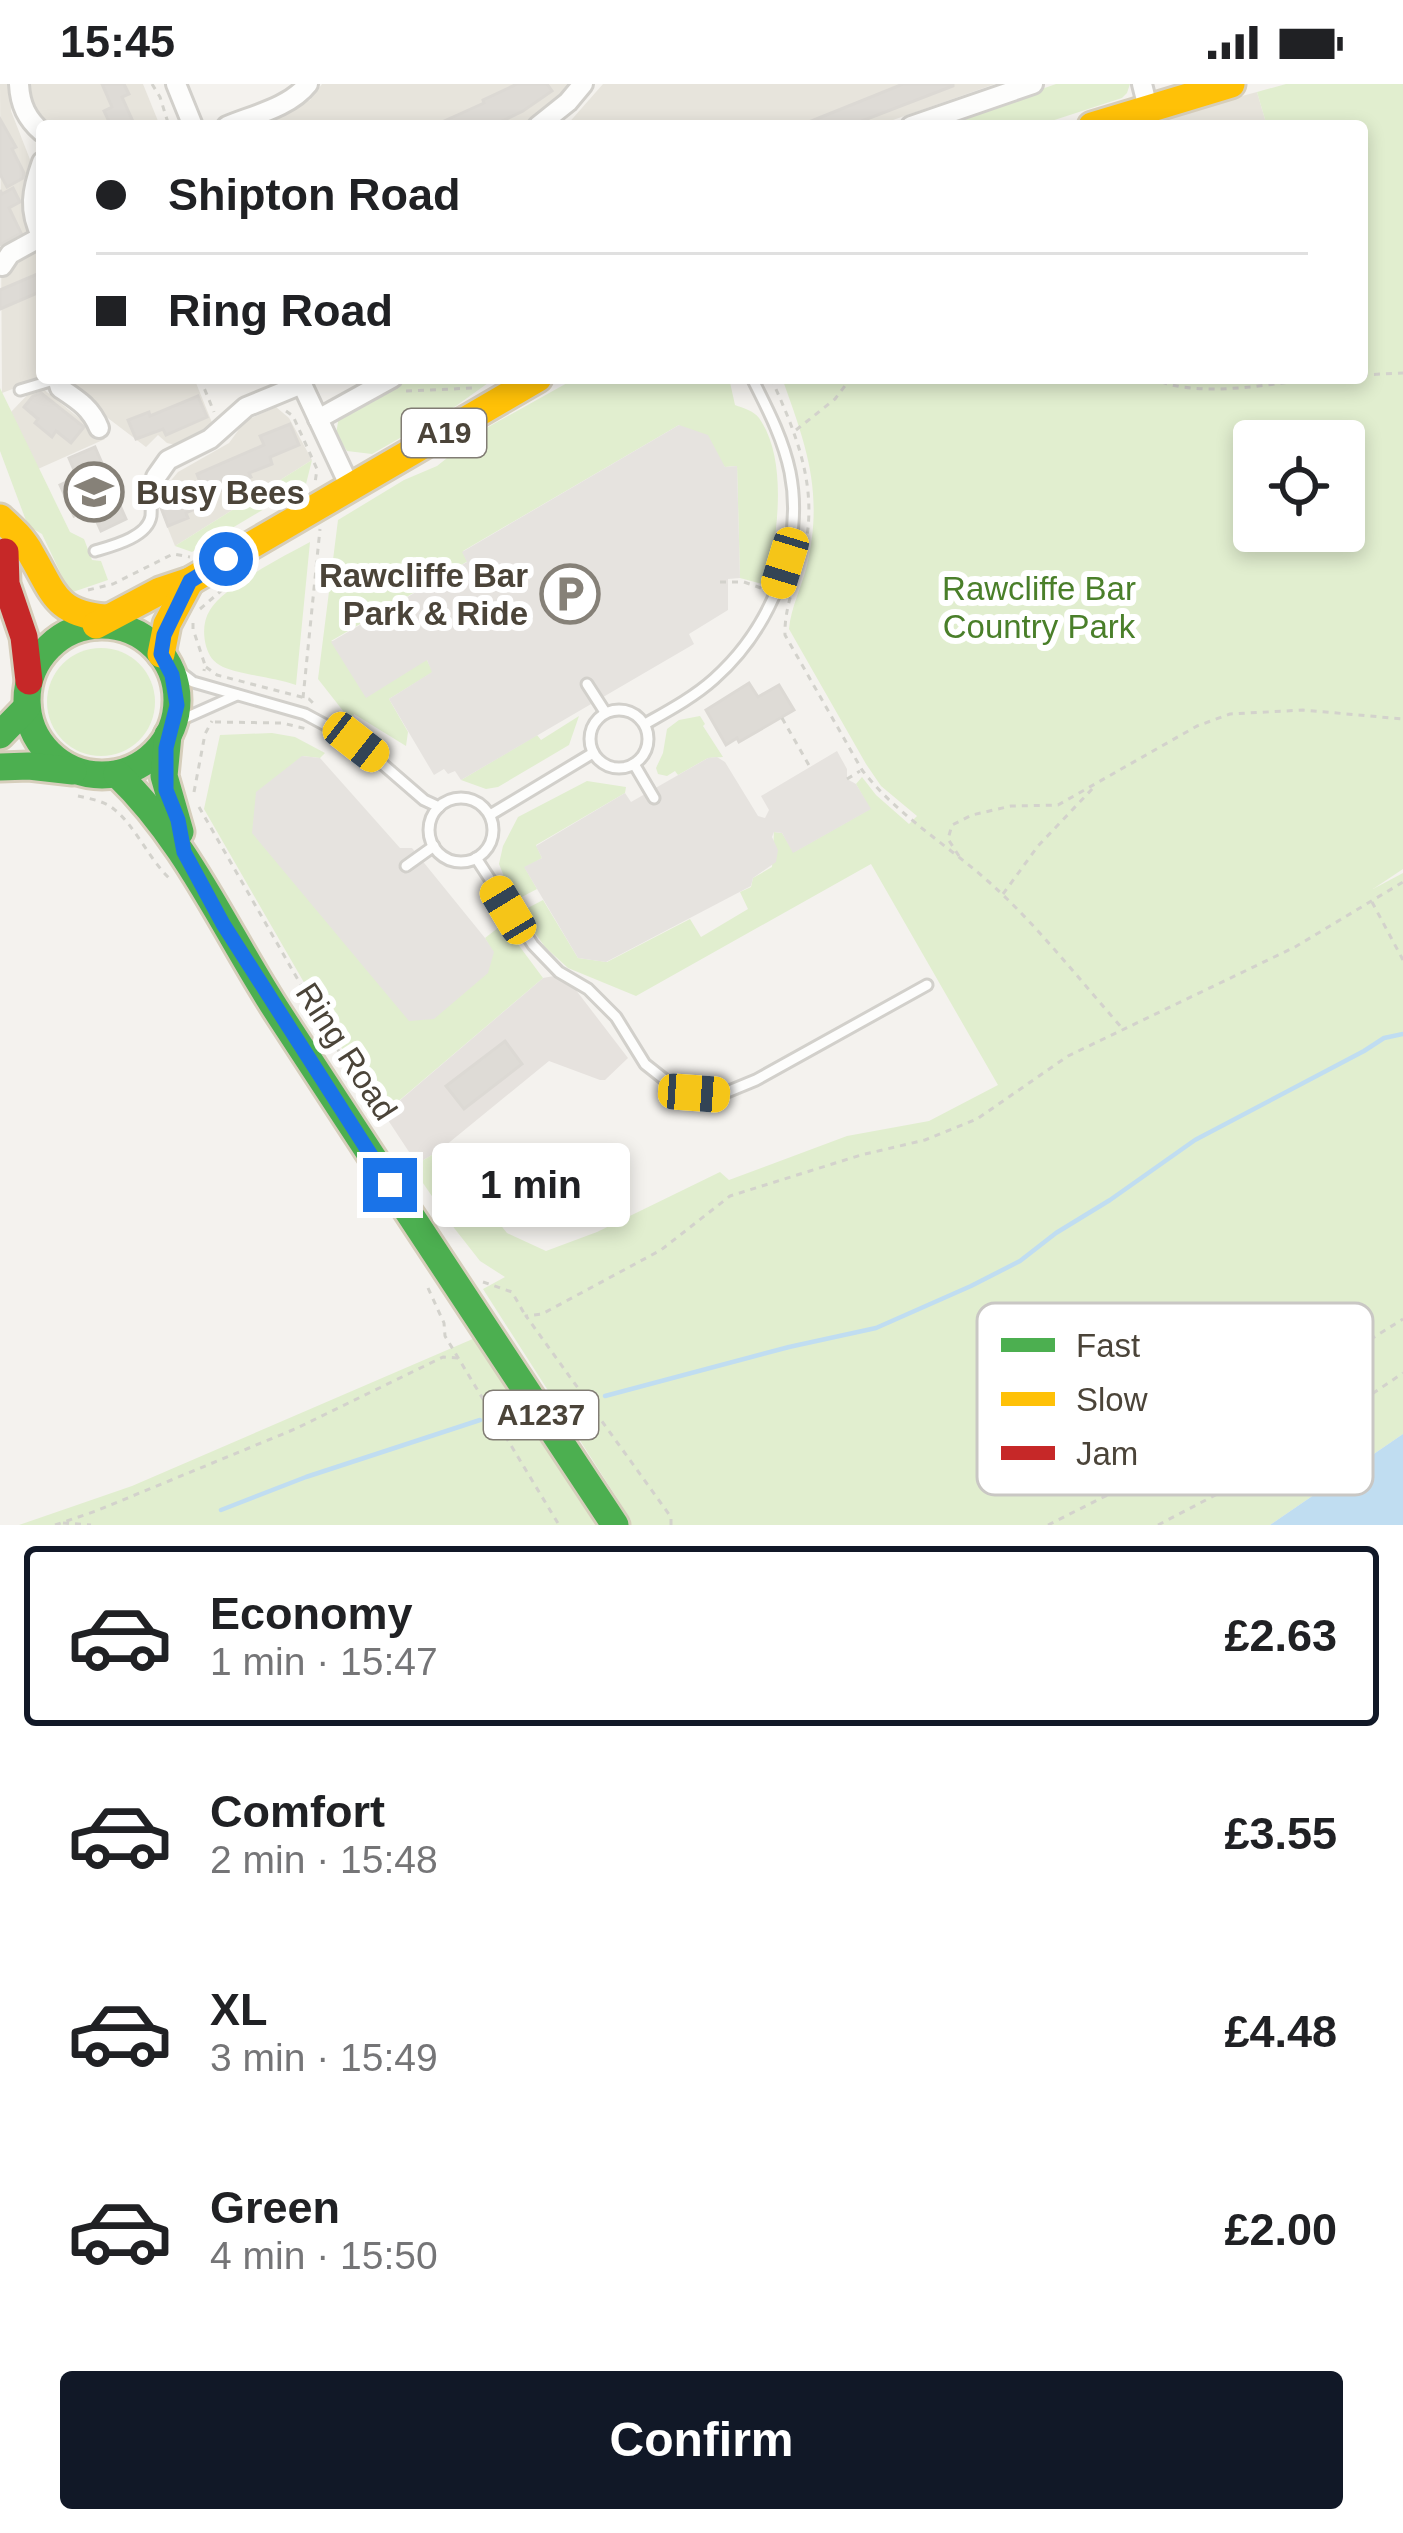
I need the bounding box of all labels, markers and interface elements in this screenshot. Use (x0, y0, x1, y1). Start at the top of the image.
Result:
text: 15:45 (60, 16, 175, 67)
text: Shipton Road (168, 169, 460, 220)
text: Ring Road (168, 285, 393, 336)
road number: A19 (402, 409, 486, 457)
map controls (1233, 420, 1365, 552)
button: locate (1233, 420, 1365, 552)
school or university icon: Busy Bees (63, 461, 125, 523)
place label: Busy Bees (136, 474, 305, 511)
car (757, 523, 813, 603)
route start (199, 532, 253, 586)
place label: Rawcliffe Bar Park & Ride (319, 557, 528, 632)
parking icon: Rawcliffe Bar Park & Ride (539, 563, 601, 625)
park label: Rawcliffe Bar Country Park (942, 570, 1136, 645)
car (317, 706, 395, 778)
car (474, 870, 542, 950)
street label: Ring Road (289, 976, 405, 1127)
car (657, 1073, 731, 1113)
callout: 1 min (432, 1143, 630, 1227)
route end (363, 1158, 417, 1212)
text: 1 min (480, 1163, 582, 1206)
legend (977, 1303, 1373, 1495)
text: Fast (1076, 1327, 1140, 1364)
text: Slow (1076, 1381, 1148, 1418)
road number: A1237 (484, 1391, 598, 1439)
text: Jam (1076, 1435, 1138, 1472)
icon: car (66, 1582, 174, 1690)
text: Economy (210, 1588, 413, 1639)
text: £2.63 (1224, 1610, 1337, 1661)
text: 1 min · 15:47 (210, 1640, 438, 1683)
icon: car (66, 1780, 174, 1888)
text: Comfort (210, 1786, 385, 1837)
text: £3.55 (1224, 1808, 1337, 1859)
text: 2 min · 15:48 (210, 1838, 438, 1881)
icon: car (66, 1978, 174, 2086)
text: XL (210, 1984, 268, 2035)
text: £4.48 (1224, 2006, 1337, 2057)
text: 3 min · 15:49 (210, 2036, 438, 2079)
icon: car (66, 2176, 174, 2284)
text: Green (210, 2182, 340, 2233)
text: £2.00 (1224, 2204, 1337, 2255)
text: 4 min · 15:50 (210, 2234, 438, 2277)
button: Confirm (60, 2371, 1343, 2509)

